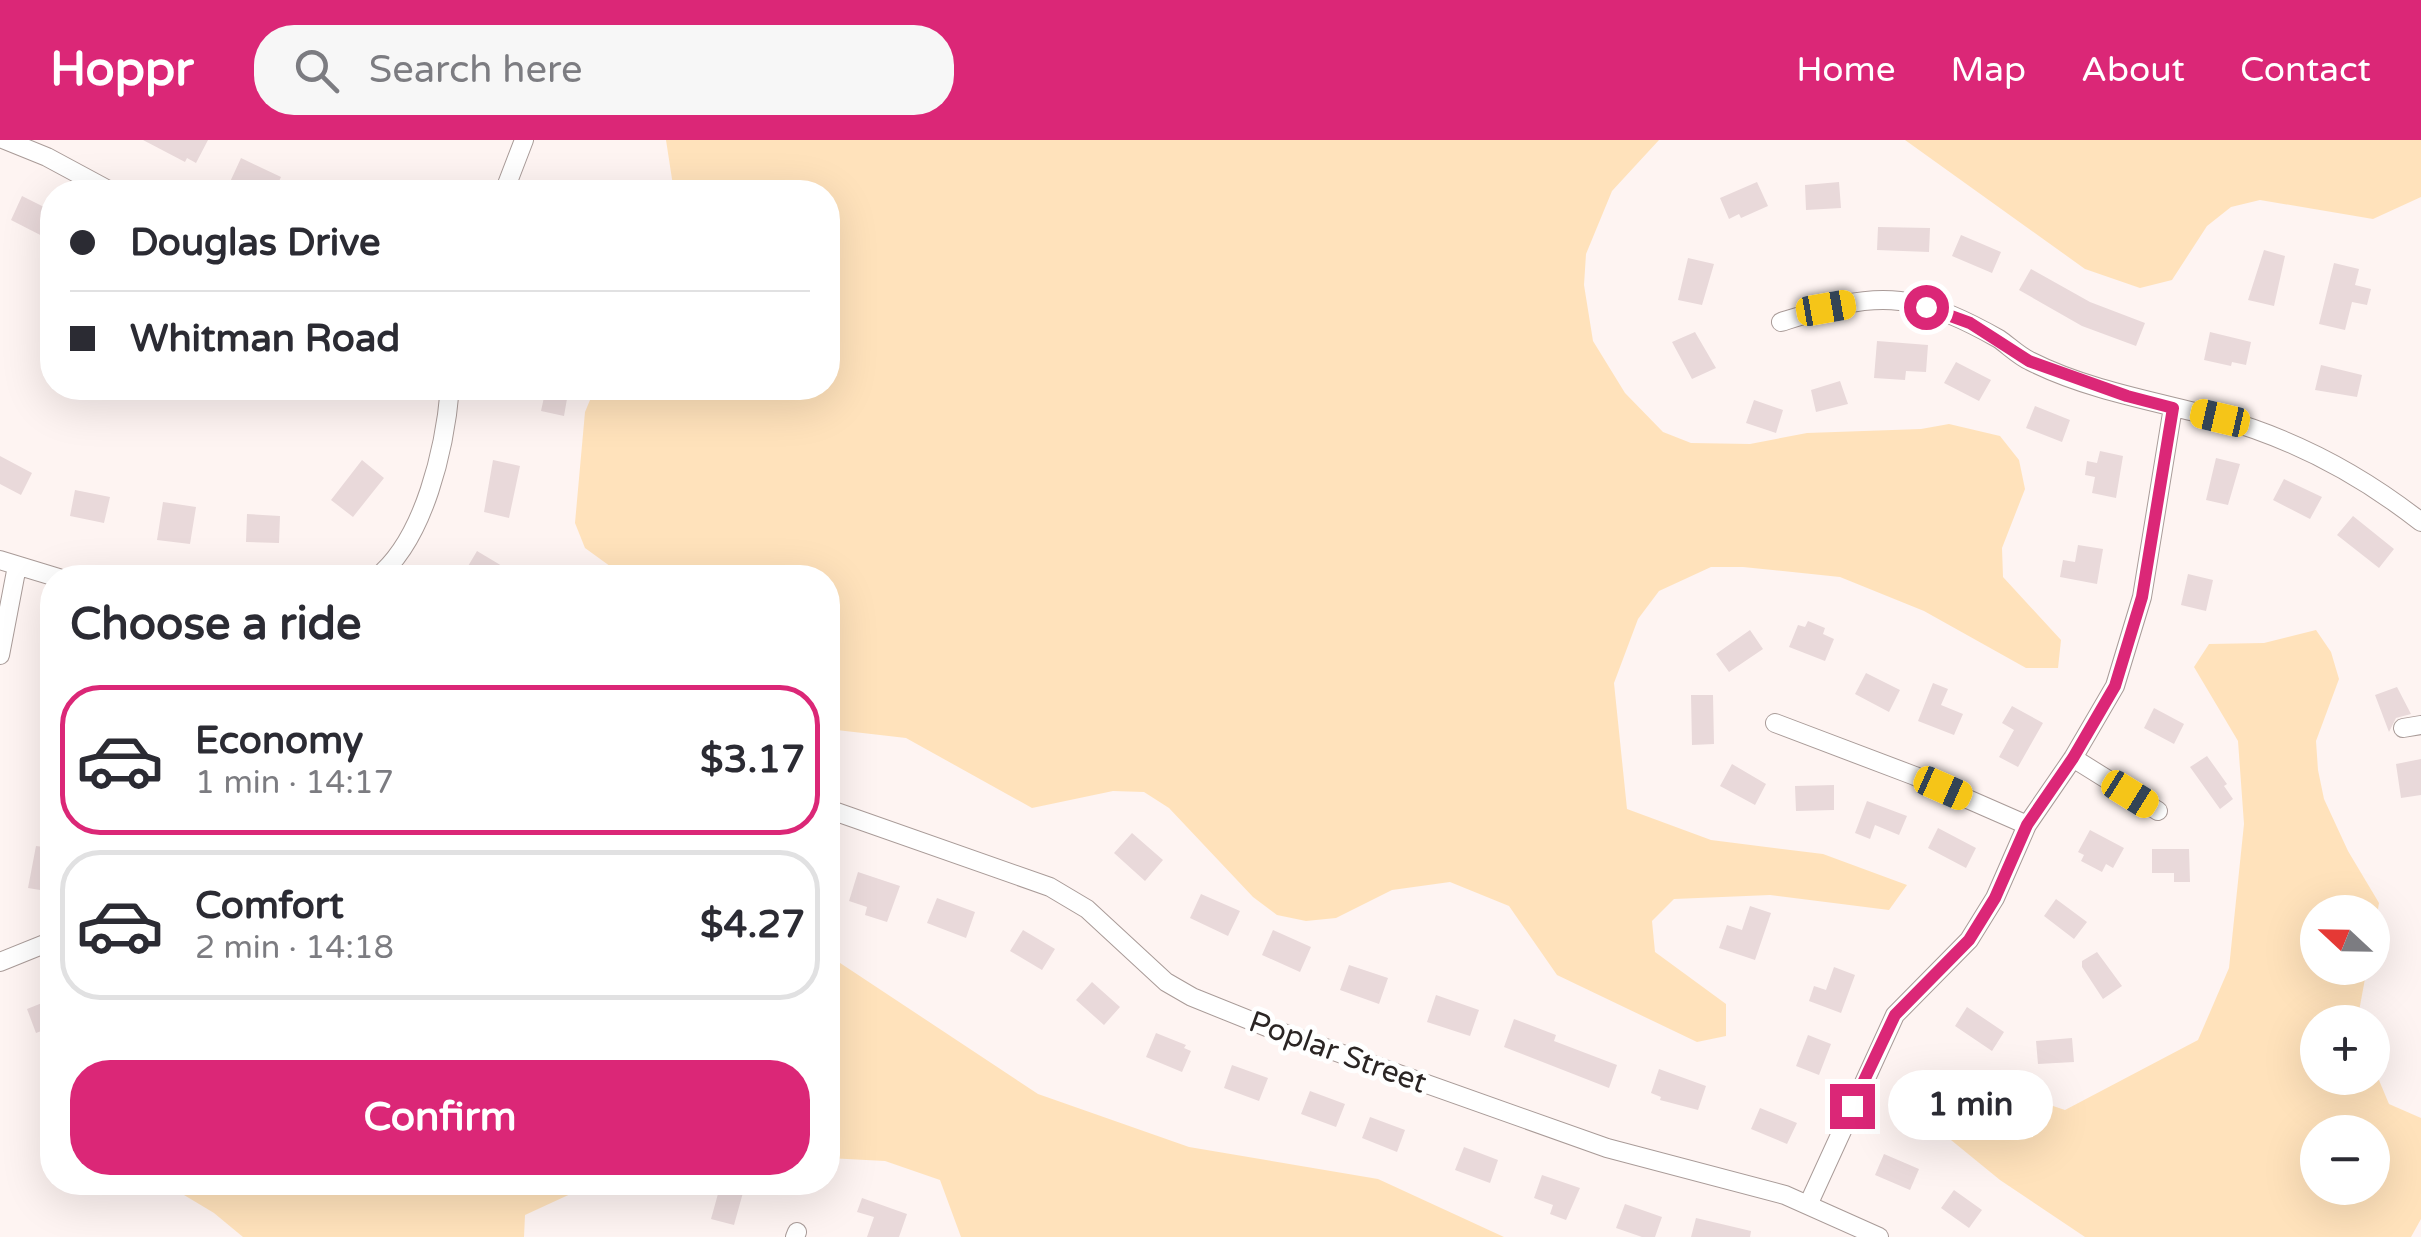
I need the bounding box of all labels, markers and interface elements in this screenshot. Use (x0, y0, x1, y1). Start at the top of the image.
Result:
search box (254, 25, 954, 115)
text: Hoppr (50, 41, 194, 99)
icon: search (289, 43, 344, 98)
text: Search here (369, 47, 582, 93)
text: Home (1796, 49, 1895, 91)
text: Map (1950, 49, 2026, 91)
text: About (2081, 49, 2185, 91)
text: Contact (2240, 49, 2371, 91)
text: Douglas Drive (130, 220, 381, 266)
route start (1904, 285, 1949, 330)
car (1794, 288, 1858, 328)
text: Whitman Road (130, 316, 400, 362)
car (2187, 397, 2253, 439)
text: Choose a ride (70, 598, 361, 652)
icon: car (75, 715, 165, 805)
text: Economy (195, 718, 363, 764)
text: $3.17 (700, 737, 805, 783)
car (1909, 762, 1977, 814)
text: 1 min · 14:17 (195, 764, 394, 802)
car (2097, 765, 2163, 823)
icon: car (75, 880, 165, 970)
text: Comfort (195, 883, 344, 929)
north arrow (2300, 895, 2390, 985)
map controls (2300, 895, 2390, 1205)
text: $4.27 (700, 902, 805, 948)
text: 2 min · 14:18 (195, 929, 394, 967)
street label: Poplar Street (1244, 1003, 1432, 1102)
button: + (2300, 1005, 2390, 1095)
button: Confirm (70, 1060, 810, 1175)
callout: 1 min (1887, 1071, 2052, 1141)
route end (1830, 1084, 1875, 1129)
text: 1 min (1928, 1086, 2013, 1124)
button: − (2300, 1115, 2390, 1205)

